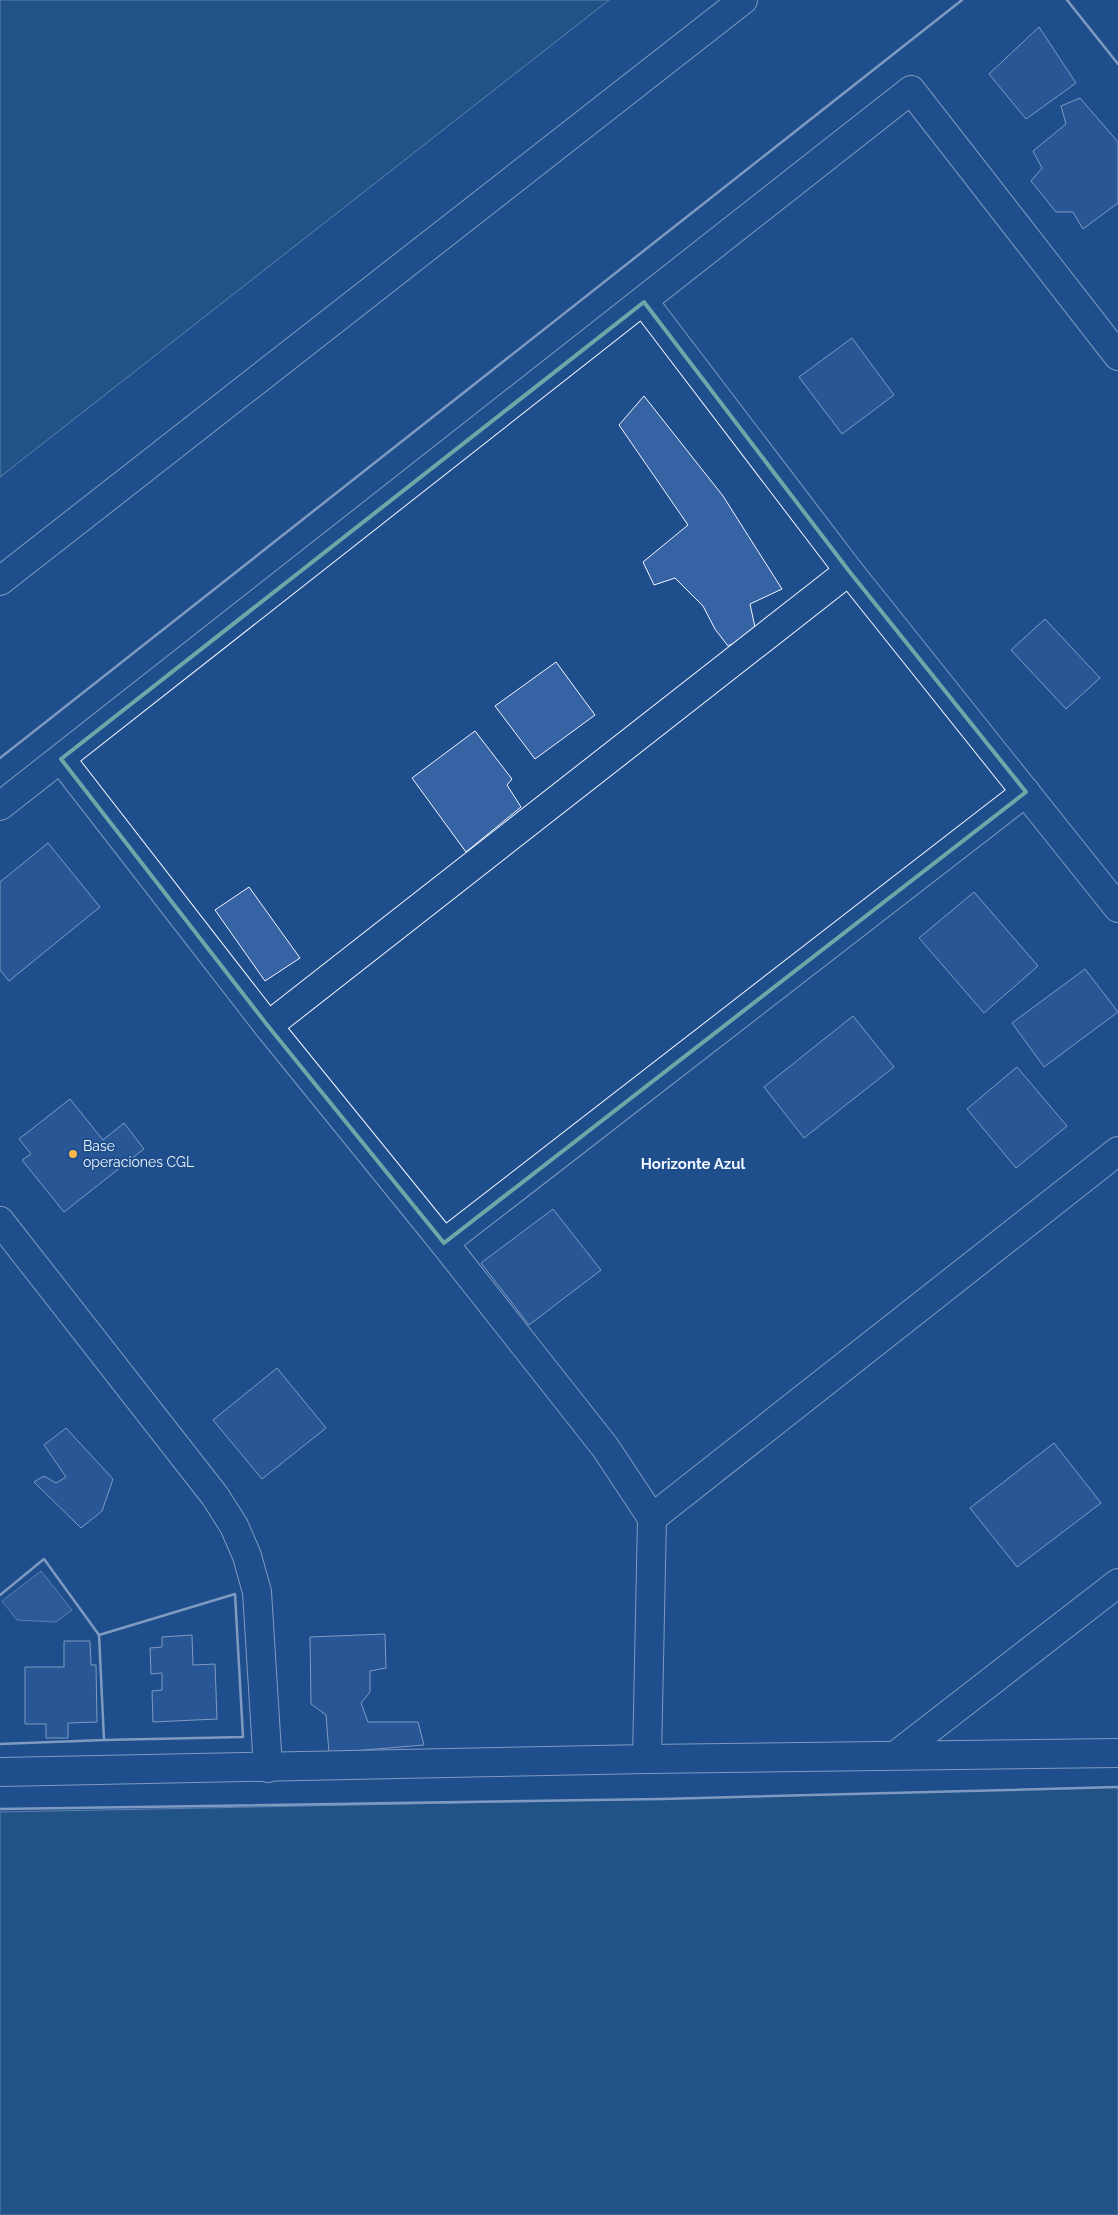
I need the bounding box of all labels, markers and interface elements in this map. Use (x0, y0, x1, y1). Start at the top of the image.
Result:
place label: Base operaciones CGL (83, 1138, 194, 1170)
marker: Base operaciones CGL (67, 1148, 79, 1160)
district label: Horizonte Azul (641, 1155, 745, 1173)

